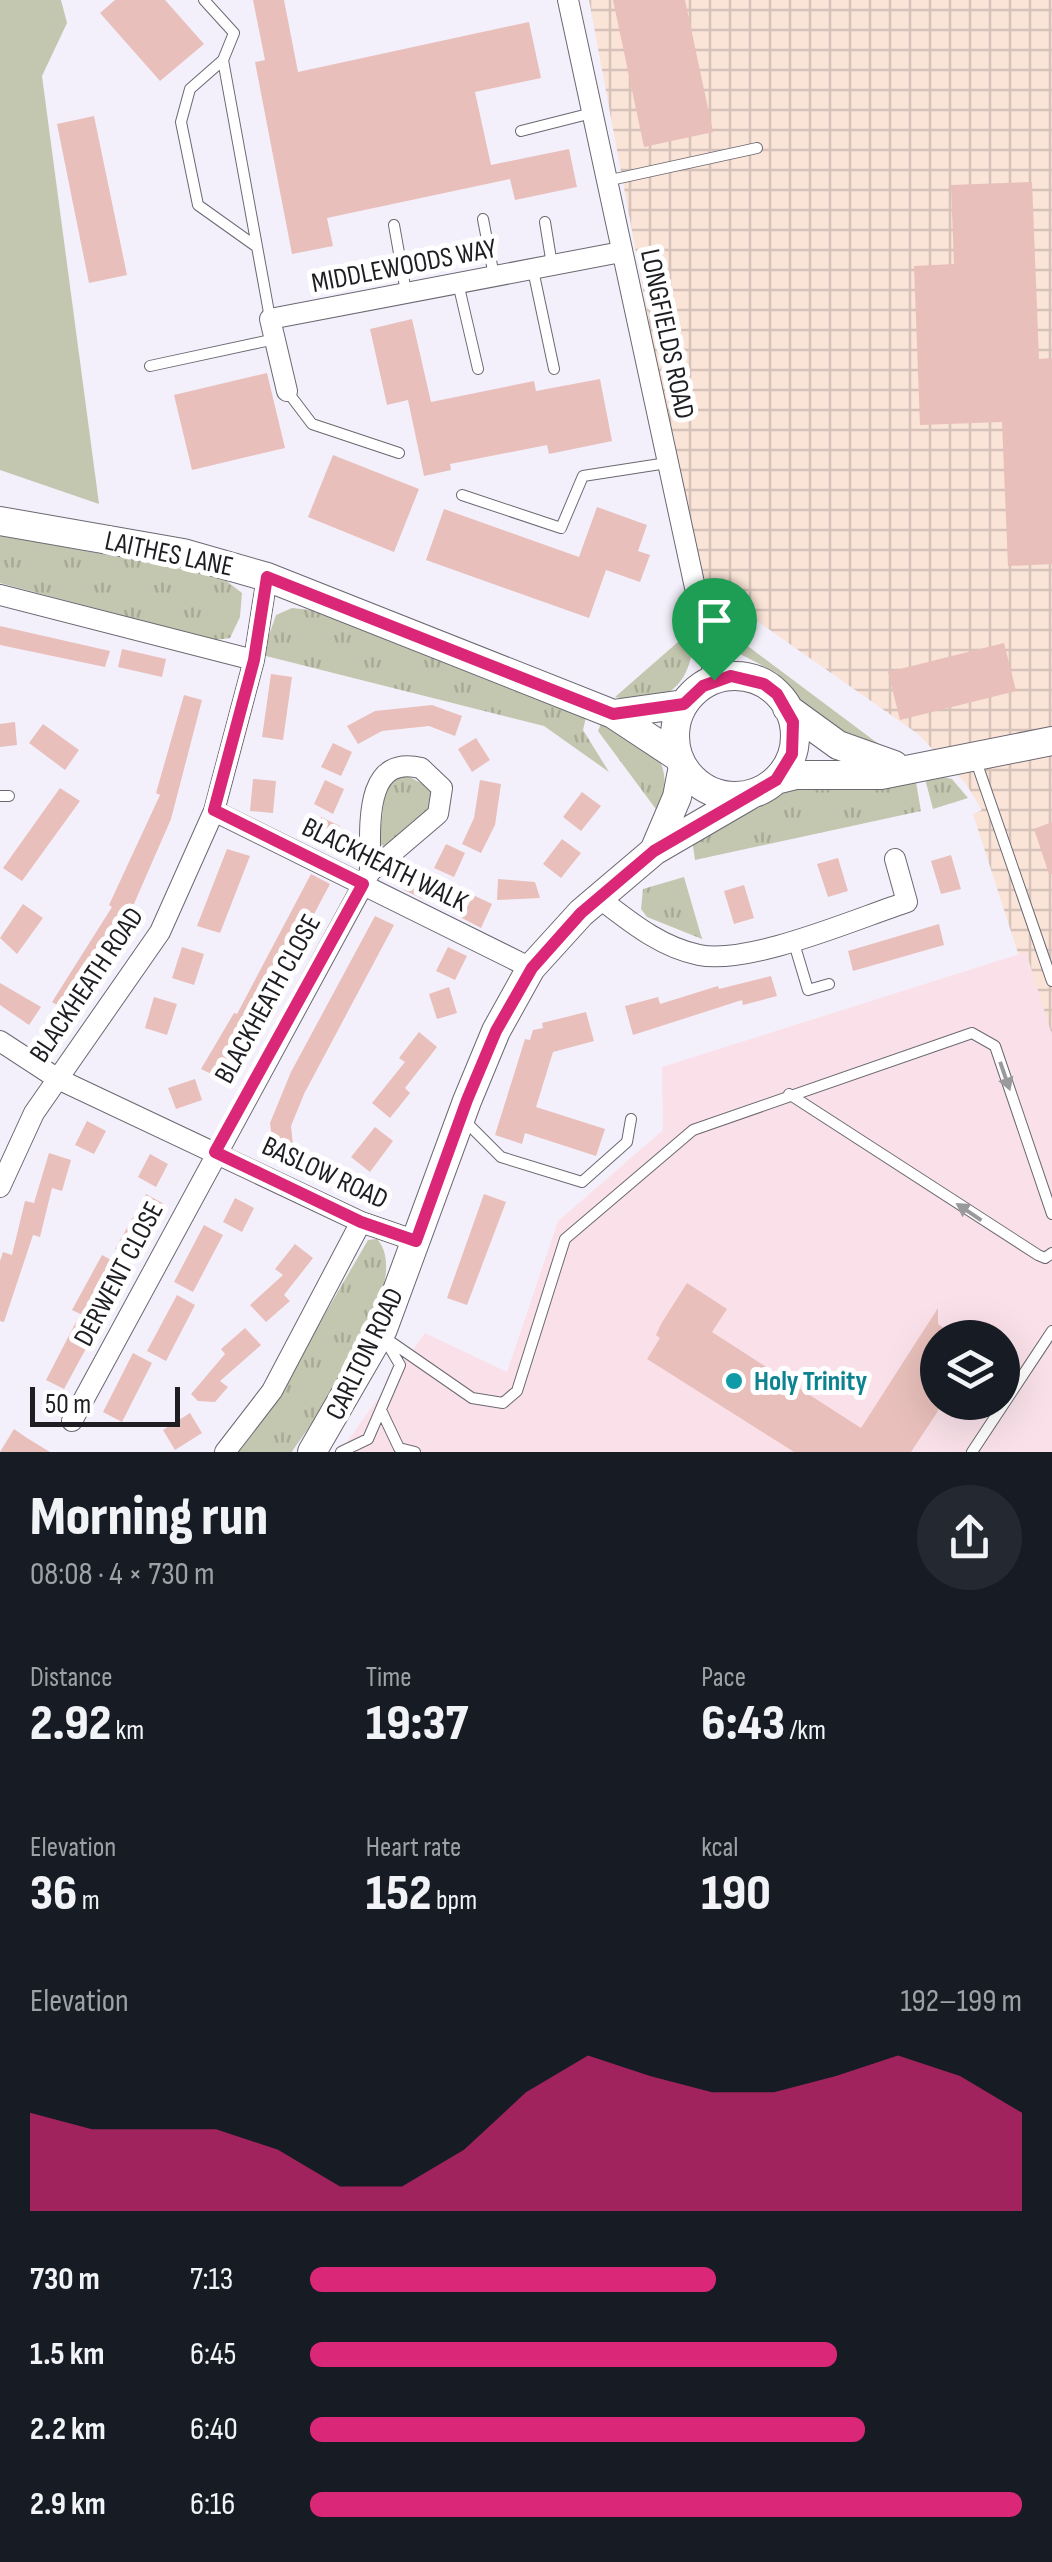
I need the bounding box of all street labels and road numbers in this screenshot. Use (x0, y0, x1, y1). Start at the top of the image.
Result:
street label: MIDDLEWOODS WAY (309, 232, 499, 300)
street label: LONGFIELDS ROAD (633, 246, 701, 422)
street label: LAITHES LANE (102, 524, 236, 584)
street label: BLACKHEATH WALK (297, 811, 473, 919)
street label: BLACKHEATH ROAD (23, 901, 151, 1069)
street label: BLACKHEATH CLOSE (208, 909, 328, 1089)
street label: BASLOW ROAD (257, 1130, 393, 1216)
street label: DERWENT CLOSE (67, 1196, 171, 1352)
street label: CARLTON ROAD (319, 1283, 411, 1425)

